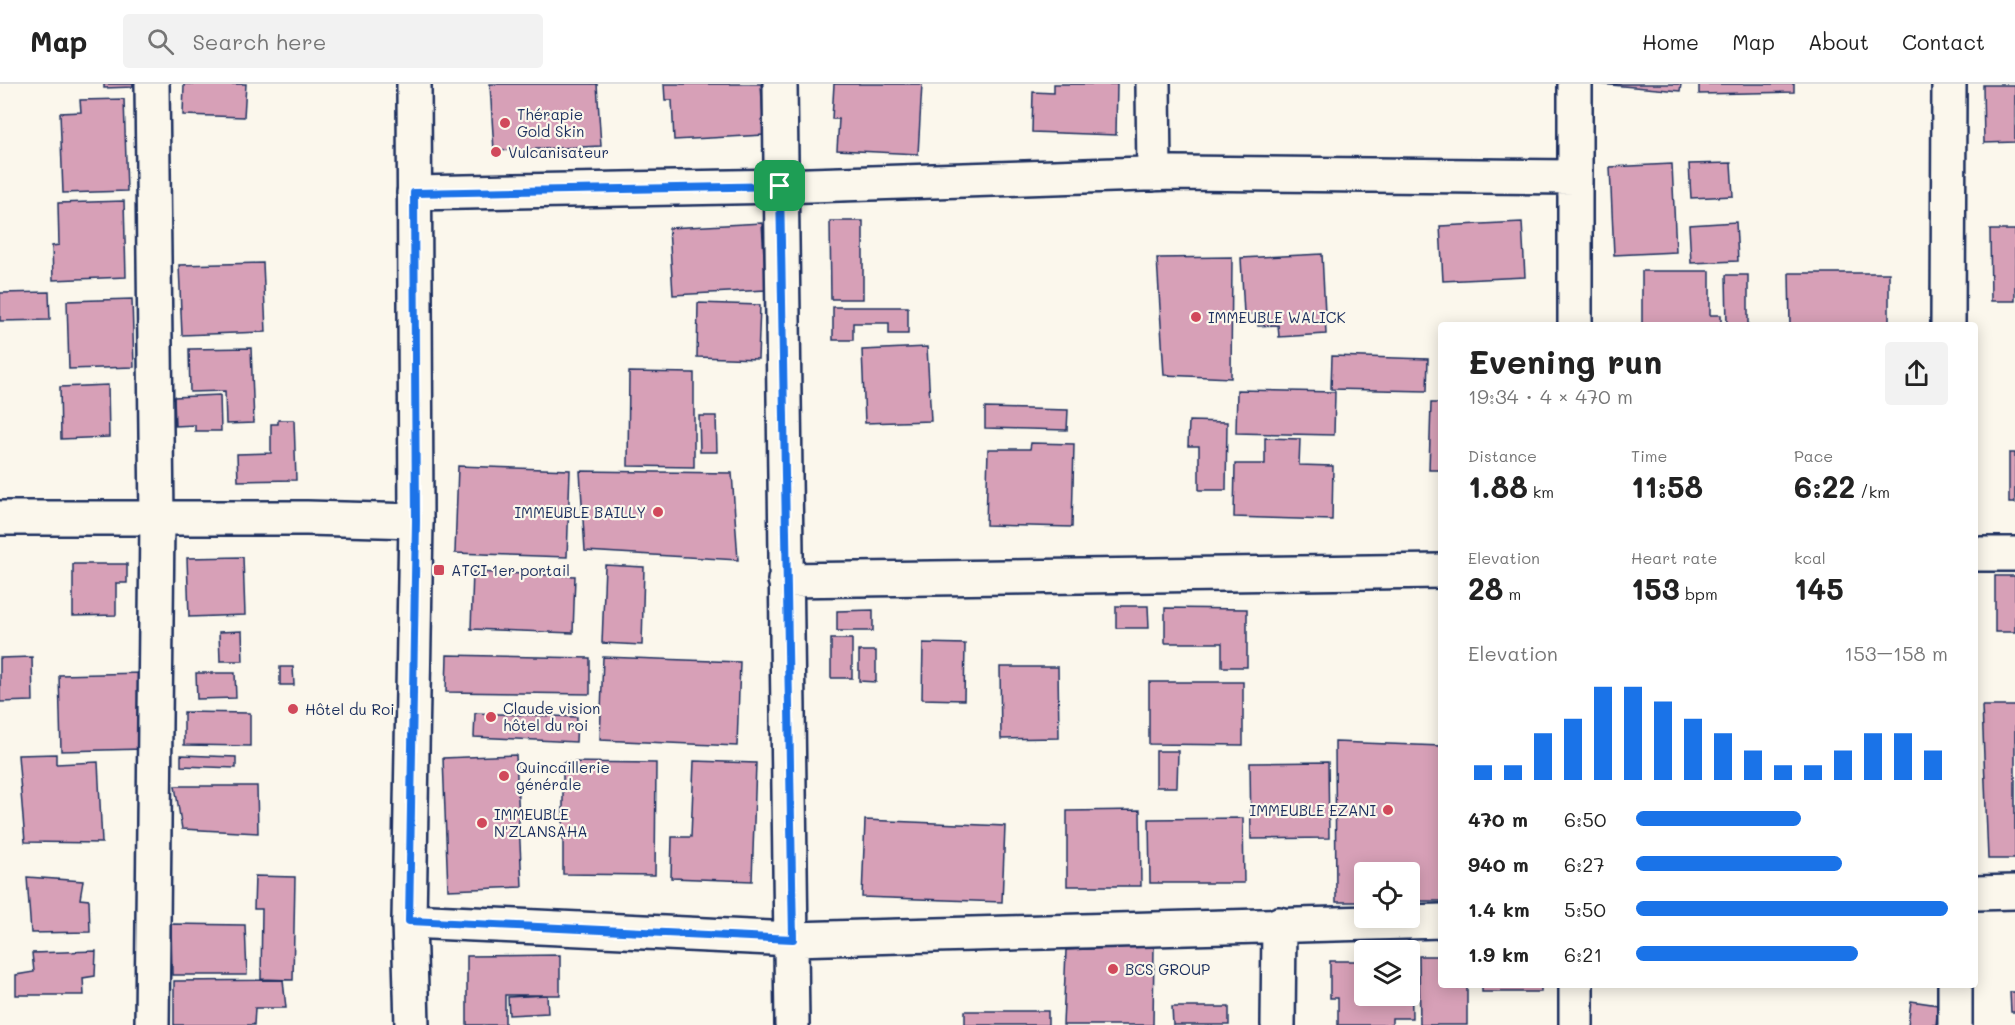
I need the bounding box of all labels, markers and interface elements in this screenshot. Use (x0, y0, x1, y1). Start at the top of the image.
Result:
search box (123, 14, 543, 68)
text: Map (30, 23, 87, 59)
icon: search (144, 25, 177, 58)
text: Search here (192, 27, 326, 56)
text: Home (1642, 28, 1699, 55)
text: Map (1732, 28, 1775, 55)
text: About (1808, 28, 1869, 55)
text: Contact (1902, 28, 1985, 55)
place label: Thérapie Gold Skin (517, 104, 584, 141)
marker: Thérapie Gold Skin (498, 116, 512, 130)
place label: Vulcanisateur (508, 142, 609, 162)
marker: Vulcanisateur (489, 145, 503, 159)
pin (754, 160, 805, 211)
icon: arrive (763, 169, 796, 202)
place label: IMMEUBLE WALICK (1208, 307, 1346, 327)
marker: IMMEUBLE WALICK (1189, 310, 1203, 324)
text: Evening run (1468, 339, 1662, 382)
button: share (1885, 342, 1948, 405)
text: 19:34 · 4 × 470 m (1468, 383, 1633, 409)
text: Distance (1468, 445, 1537, 466)
text: Time (1631, 445, 1667, 466)
text: Pace (1794, 445, 1833, 466)
text: 1.88 (1468, 466, 1528, 506)
text: 11:58 (1631, 466, 1703, 506)
text: 6:22 (1794, 466, 1855, 506)
text: km (1528, 481, 1554, 502)
text: /km (1855, 481, 1890, 502)
place label: IMMEUBLE BAILLY (514, 502, 646, 522)
marker: IMMEUBLE BAILLY (651, 505, 665, 519)
text: Elevation (1468, 547, 1540, 568)
text: Heart rate (1631, 547, 1717, 568)
text: kcal (1794, 547, 1826, 568)
place label: ATCI 1er portail (451, 560, 570, 580)
marker: ATCI 1er portail (432, 563, 446, 577)
text: 28 (1468, 568, 1503, 608)
text: 153 (1631, 568, 1680, 608)
text: 145 (1794, 568, 1844, 608)
text: m (1503, 583, 1521, 604)
text: bpm (1680, 583, 1718, 604)
text: Elevation (1468, 640, 1558, 666)
text: 153–158 m (1844, 640, 1948, 666)
place label: Claude vision hôtel du roi (503, 698, 600, 735)
place label: Hôtel du Roi (305, 699, 395, 719)
marker: Hôtel du Roi (286, 702, 300, 716)
marker: Claude vision hôtel du roi (484, 710, 498, 724)
place label: Quincaillerie générale (516, 757, 610, 794)
marker: Quincaillerie générale (497, 769, 511, 783)
place label: IMMEUBLE EZANI (1250, 800, 1376, 820)
marker: IMMEUBLE EZANI (1381, 803, 1395, 817)
place label: IMMEUBLE N'ZLANSAHA (494, 804, 588, 841)
text: 470 m (1468, 806, 1528, 832)
text: 6:50 (1564, 806, 1606, 832)
marker: IMMEUBLE N'ZLANSAHA (475, 816, 489, 830)
text: 940 m (1468, 851, 1529, 877)
text: 6:27 (1564, 851, 1605, 877)
map controls (1354, 862, 1420, 1006)
button: locate (1354, 862, 1420, 928)
text: 1.4 km (1468, 896, 1530, 922)
text: 5:50 (1564, 896, 1606, 922)
button: layers (1354, 940, 1420, 1006)
text: 1.9 km (1468, 941, 1529, 967)
text: 6:21 (1564, 941, 1602, 967)
place label: BCS GROUP (1125, 959, 1210, 979)
marker: BCS GROUP (1106, 962, 1120, 976)

